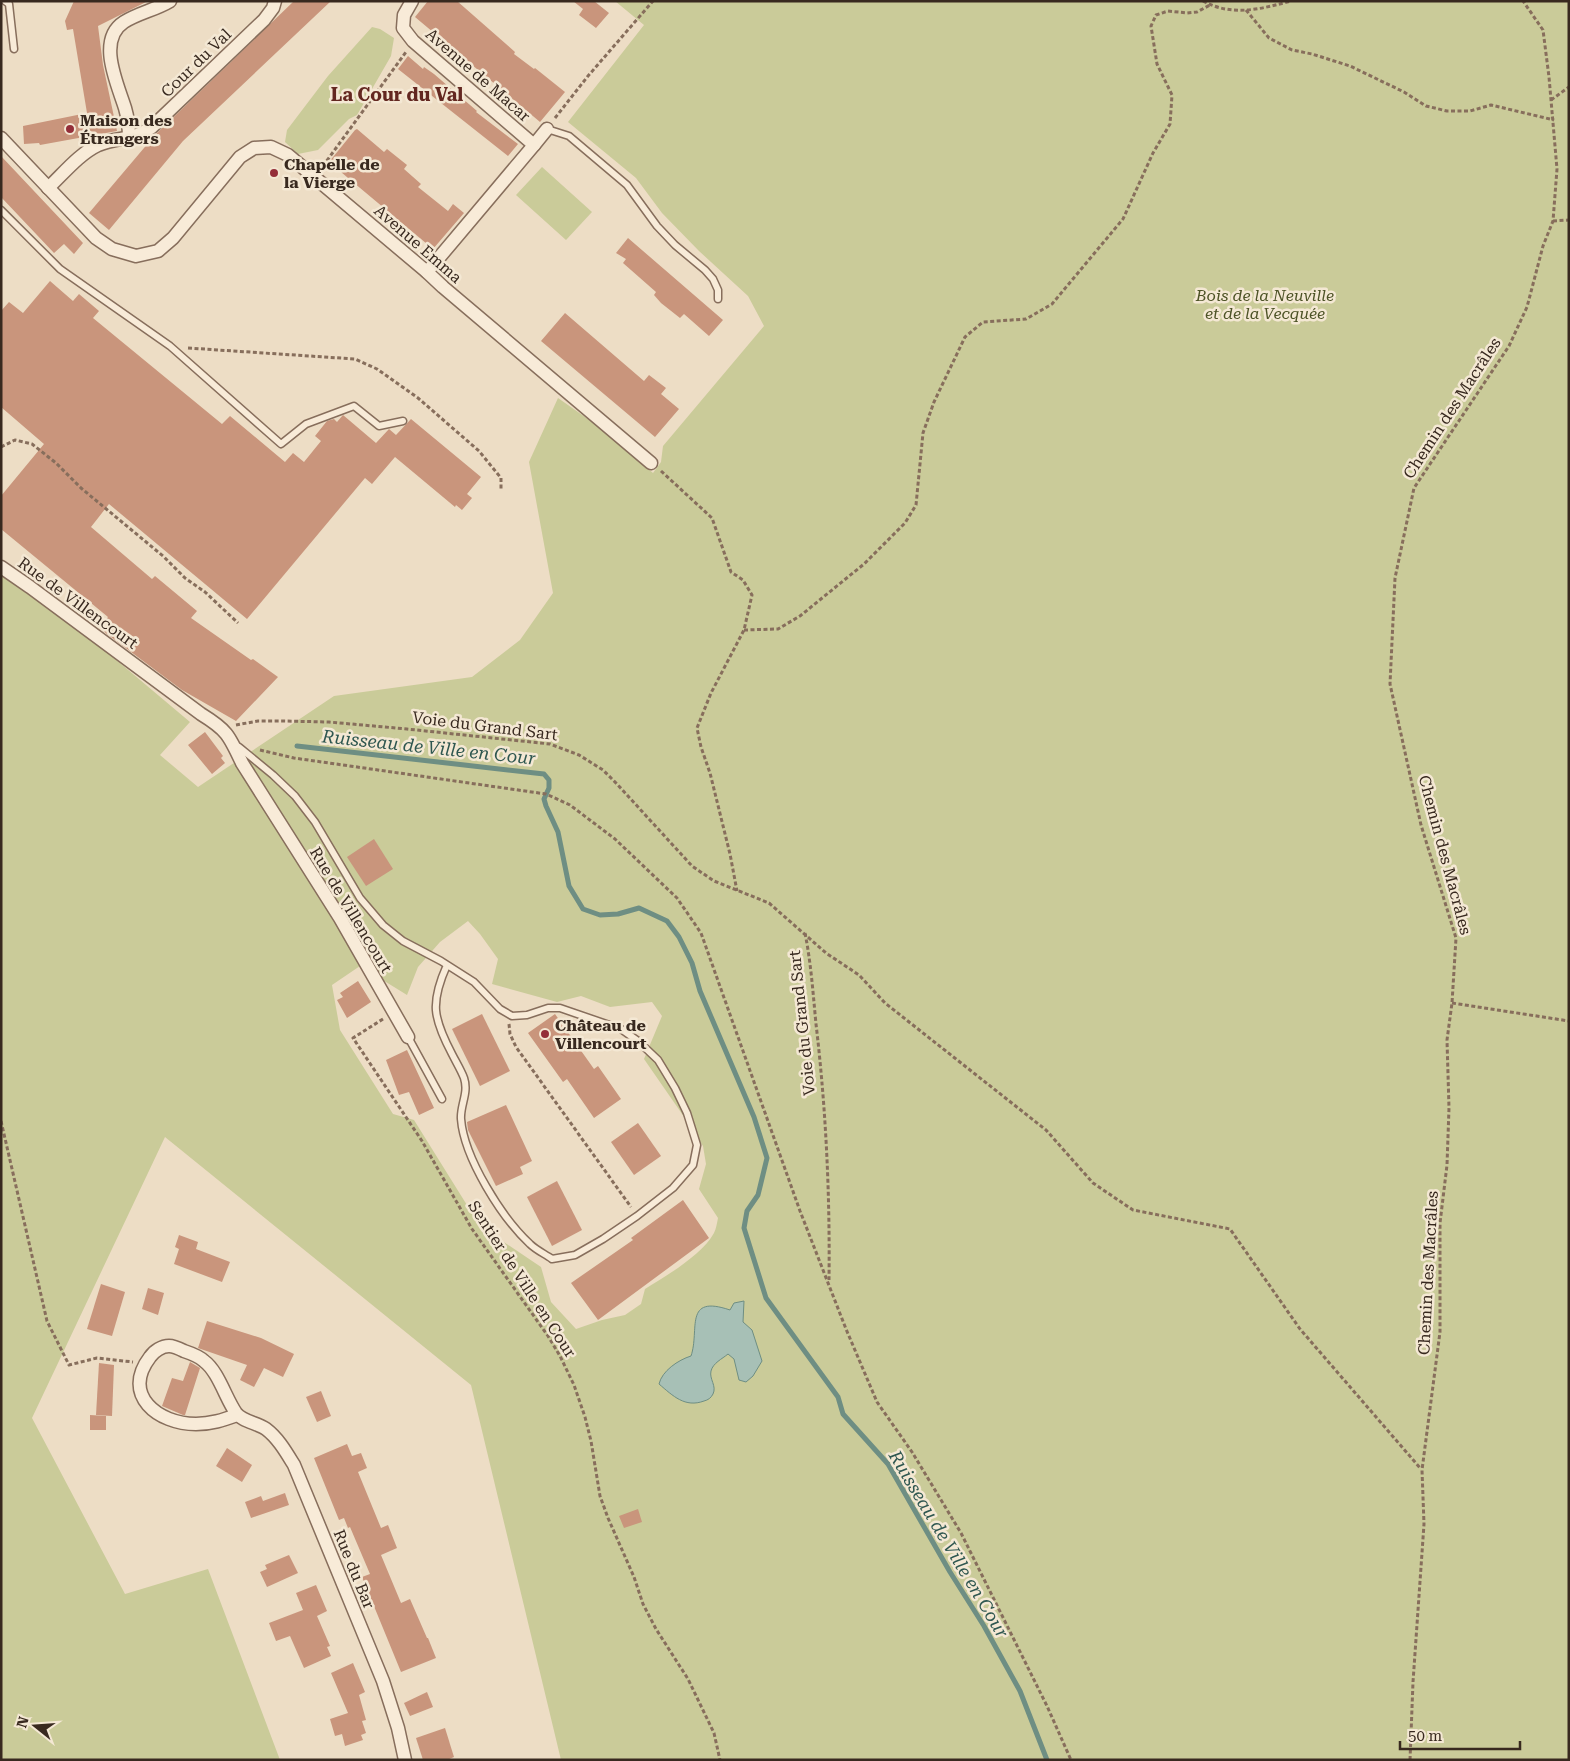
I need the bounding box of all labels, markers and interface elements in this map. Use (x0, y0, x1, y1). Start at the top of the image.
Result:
street label: Avenue de Macar (422, 24, 534, 126)
street label: Cour du Val (157, 25, 235, 101)
district label: La Cour du Val (331, 84, 463, 105)
place label: Maison des Étrangers (80, 111, 172, 148)
marker: Maison des Étrangers (64, 123, 76, 135)
place label: Chapelle de la Vierge (284, 155, 380, 192)
marker: Chapelle de la Vierge (268, 167, 280, 179)
street label: Avenue Emma (370, 201, 466, 287)
park label: Bois de la Neuville et de la Vecquée (1195, 286, 1334, 323)
street label: Chemin des Macrâles (1399, 334, 1505, 482)
street label: Rue de Villencourt (14, 553, 142, 653)
street label: Voie du Grand Sart (411, 708, 559, 744)
water label: Ruisseau de Ville en Cour (320, 725, 537, 769)
street label: Chemin des Macrâles (1415, 773, 1476, 937)
street label: Rue de Villencourt (306, 844, 396, 976)
street label: Voie du Grand Sart (785, 949, 819, 1097)
place label: Château de Villencourt (555, 1016, 647, 1053)
marker: Château de Villencourt (539, 1028, 551, 1040)
street label: Chemin des Macrâles (1414, 1190, 1442, 1356)
street label: Sentier de Ville en Cour (464, 1197, 580, 1361)
water label: Ruisseau de Ville en Cour (884, 1446, 1014, 1642)
street label: Rue du Bar (329, 1527, 379, 1612)
north arrow (10, 1701, 60, 1751)
text: N (13, 1714, 32, 1730)
scale bar (1400, 1718, 1520, 1750)
text: 50 m (1408, 1727, 1443, 1745)

